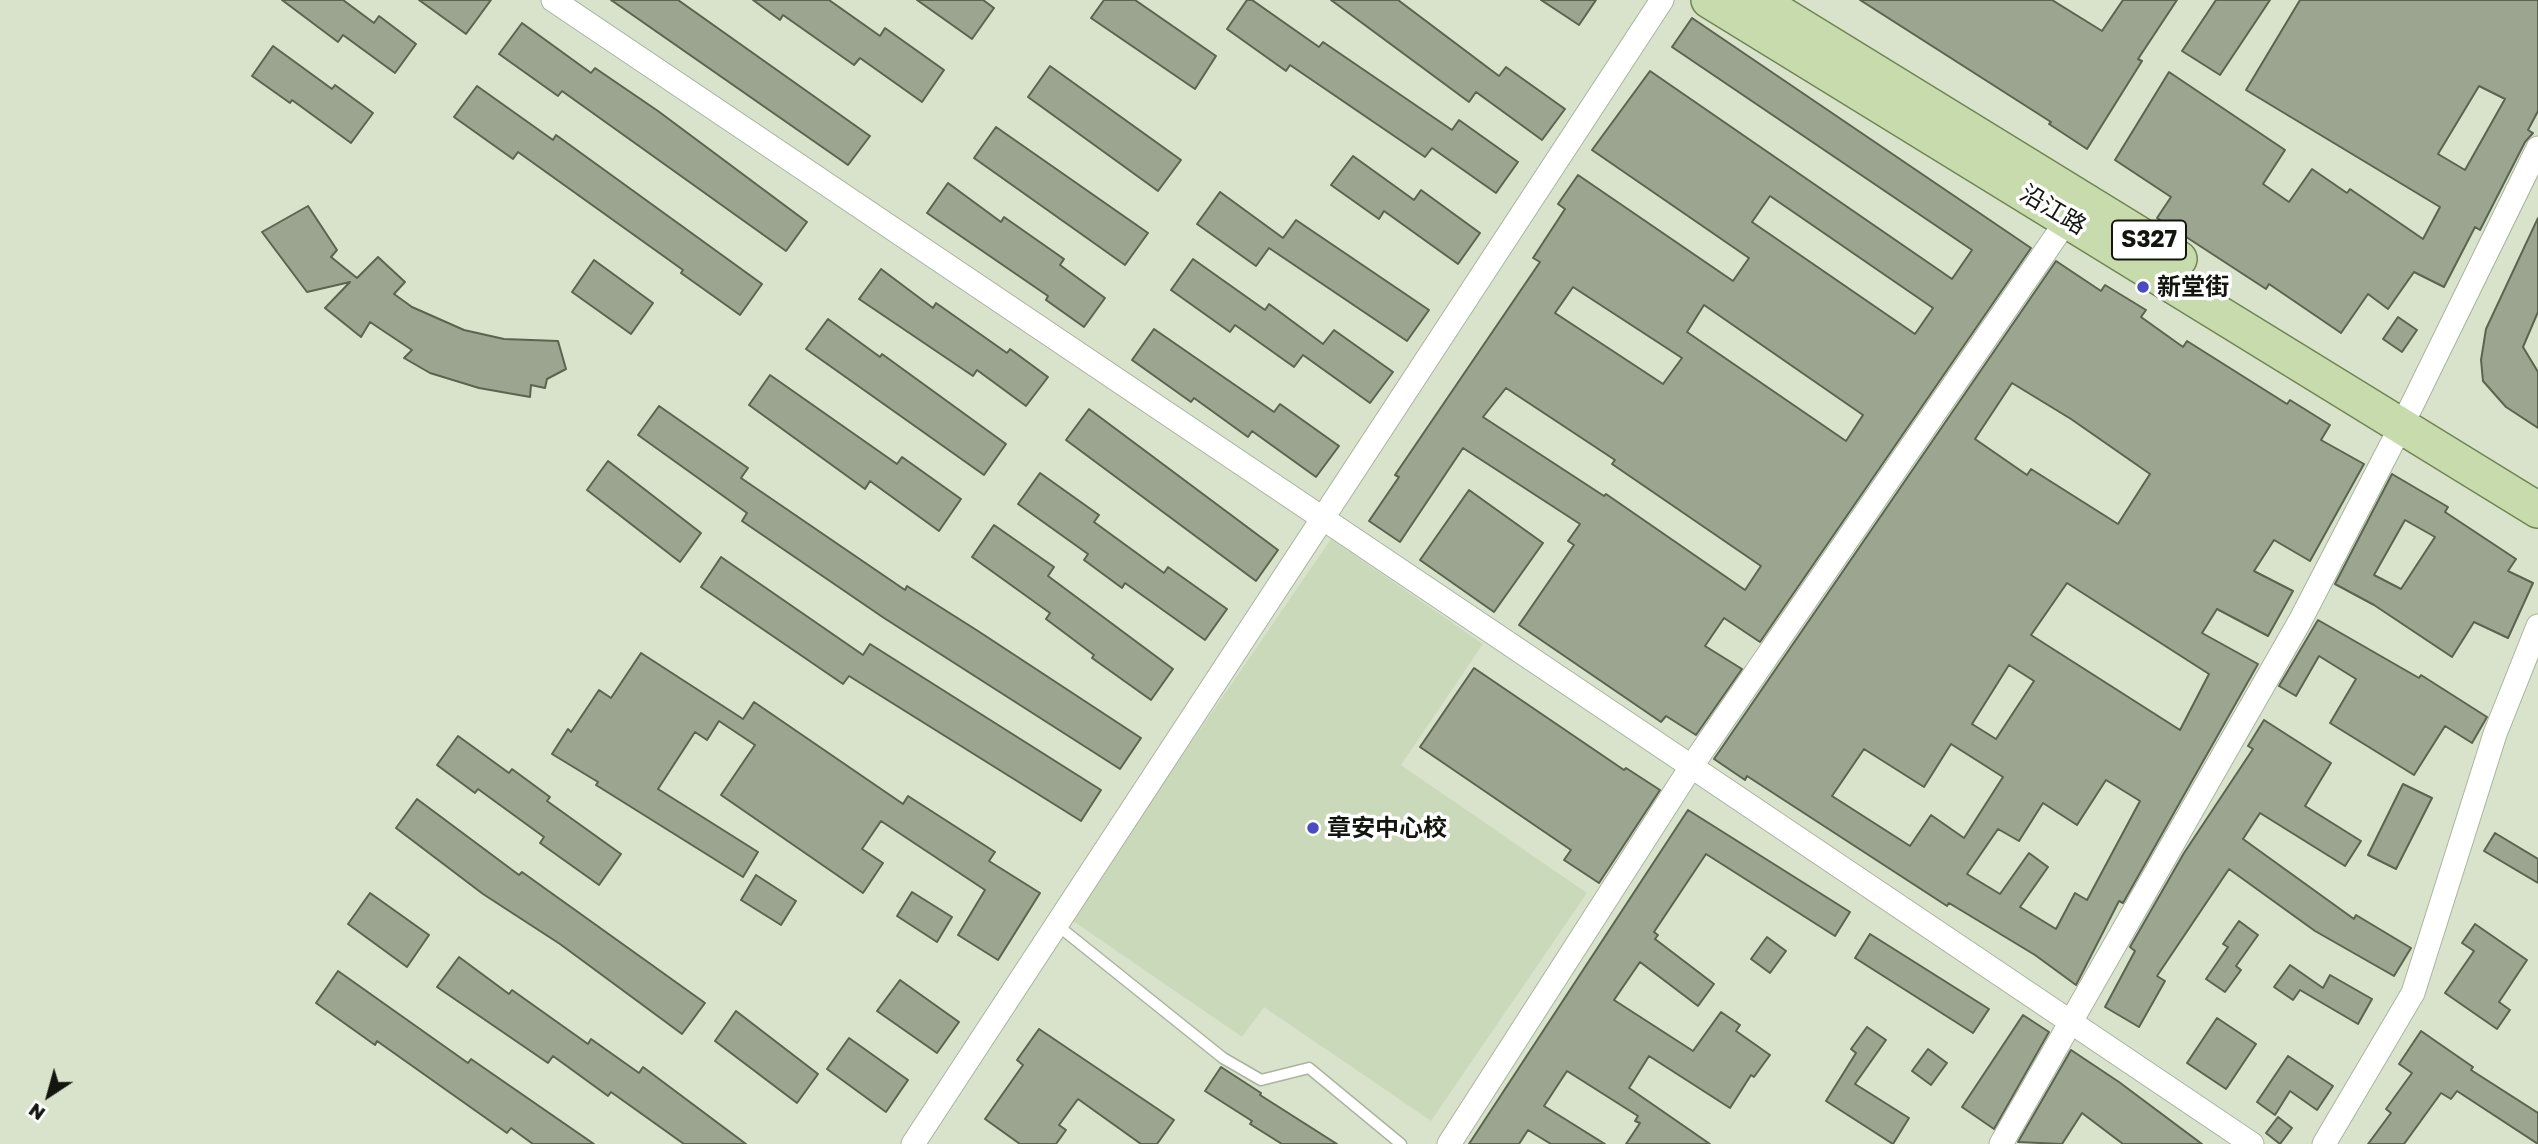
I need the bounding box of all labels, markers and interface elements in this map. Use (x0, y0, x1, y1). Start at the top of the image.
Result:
street label: 沿江路 (2015, 179, 2091, 241)
road number: S327 (2112, 220, 2186, 260)
place label: 新堂街 (2157, 273, 2229, 301)
marker: 新堂街 (2135, 279, 2151, 295)
place label: 章安中心校 (1327, 814, 1447, 842)
marker: 章安中心校 (1305, 820, 1321, 836)
north arrow (14, 1060, 84, 1130)
text: N (24, 1099, 49, 1126)

